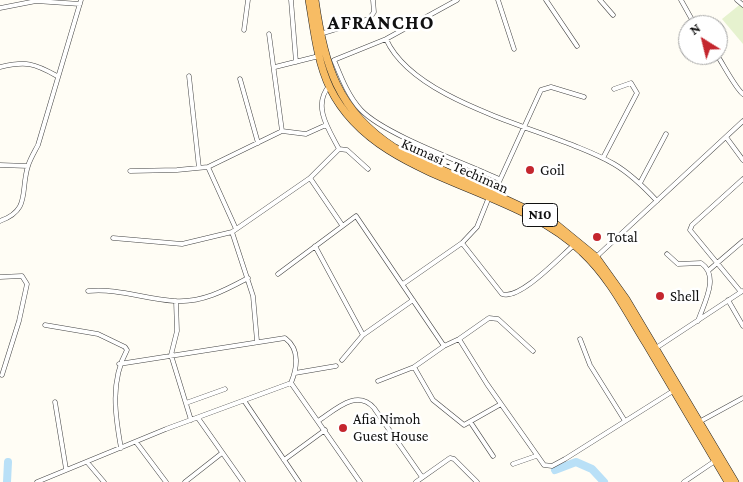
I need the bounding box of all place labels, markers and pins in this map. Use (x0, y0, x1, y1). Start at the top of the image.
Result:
place label: Goil (540, 161, 565, 179)
marker: Goil (524, 164, 536, 176)
place label: Total (607, 228, 638, 246)
marker: Total (591, 231, 603, 243)
place label: Shell (670, 287, 700, 305)
marker: Shell (654, 290, 666, 302)
place label: Afia Nimoh Guest House (353, 410, 428, 445)
marker: Afia Nimoh Guest House (337, 422, 349, 434)

